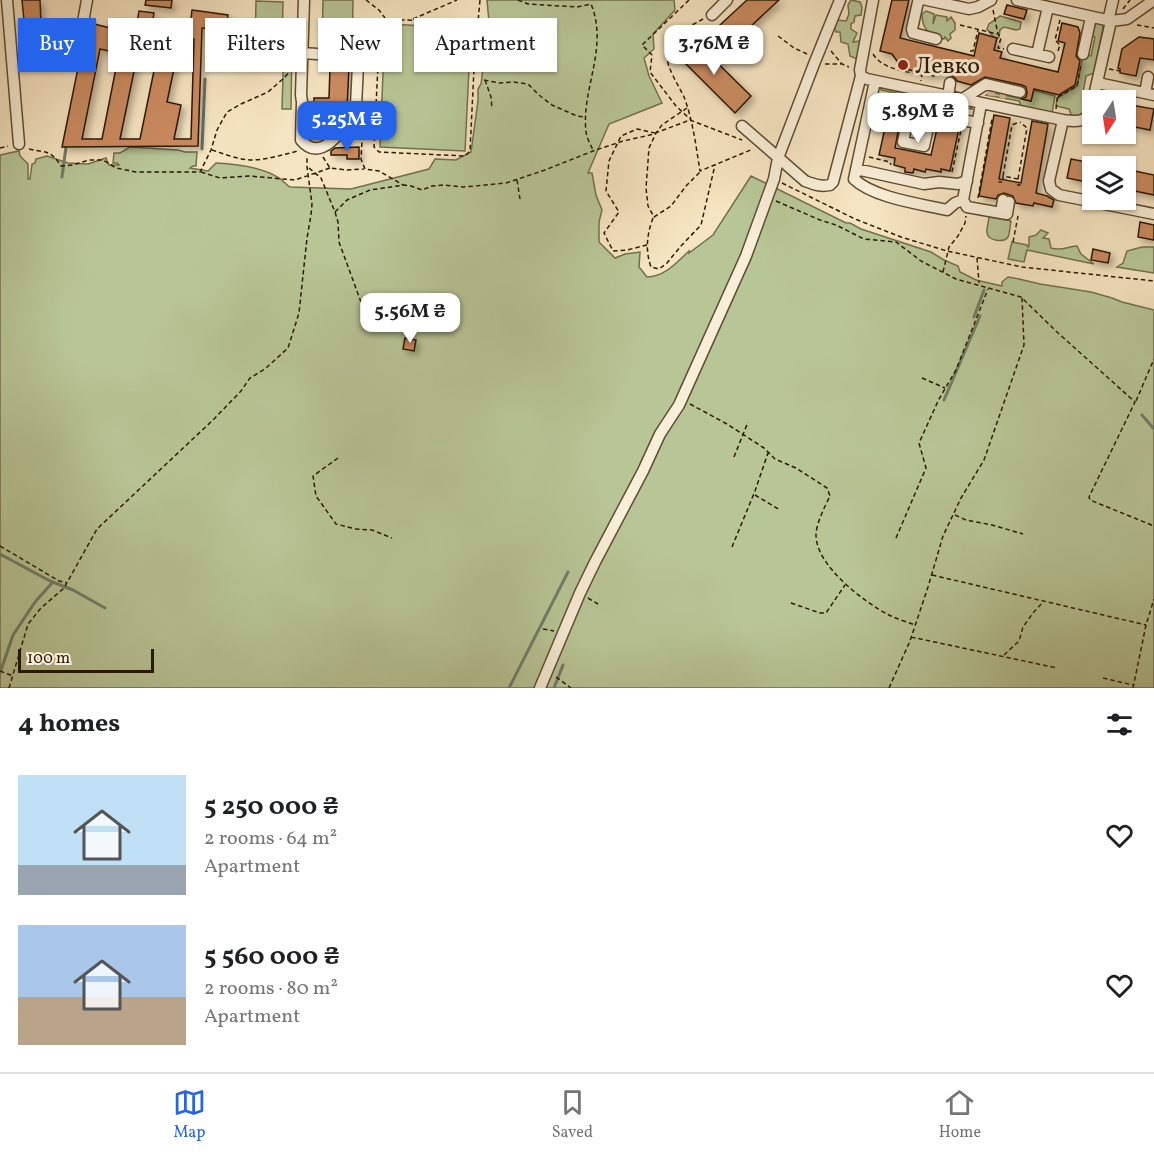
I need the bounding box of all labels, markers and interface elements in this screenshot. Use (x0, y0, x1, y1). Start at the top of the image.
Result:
chip: Buy (18, 18, 96, 72)
chip: Rent (108, 18, 193, 72)
chip: Filters (205, 18, 306, 72)
chip: New (318, 18, 402, 72)
chip: Apartment (414, 18, 557, 72)
pin: 3.76M ₴ (659, 25, 769, 76)
text: 3.76M ₴ (678, 30, 750, 58)
place label: Левко (915, 50, 980, 84)
marker: Левко (896, 58, 910, 72)
north arrow (1082, 90, 1136, 144)
map controls (1082, 90, 1136, 210)
pin: 5.89M ₴ (863, 93, 973, 144)
text: 5.89M ₴ (881, 98, 955, 126)
pin: 5.25M ₴ (292, 101, 402, 152)
text: 5.25M ₴ (311, 106, 383, 134)
button: layers (1082, 156, 1136, 210)
pin: 5.56M ₴ (355, 293, 465, 344)
text: 5.56M ₴ (374, 298, 446, 326)
scale bar (18, 646, 154, 674)
text: 100 m (27, 648, 70, 670)
text: 4 homes (18, 706, 120, 742)
icon: filters (1103, 708, 1136, 741)
text: 5 250 000 ₴ (204, 789, 339, 825)
icon: home (66, 799, 138, 871)
icon: heart (1103, 819, 1136, 852)
text: 2 rooms · 64 m² (204, 825, 337, 853)
text: Apartment (204, 853, 300, 881)
text: 5 560 000 ₴ (204, 939, 340, 975)
icon: home (66, 949, 138, 1021)
icon: heart (1103, 969, 1136, 1002)
text: 2 rooms · 80 m² (204, 975, 338, 1003)
text: Apartment (204, 1003, 300, 1031)
tab: Map (173, 1086, 206, 1144)
tab: Saved (552, 1086, 593, 1144)
tab: Home (939, 1086, 981, 1144)

